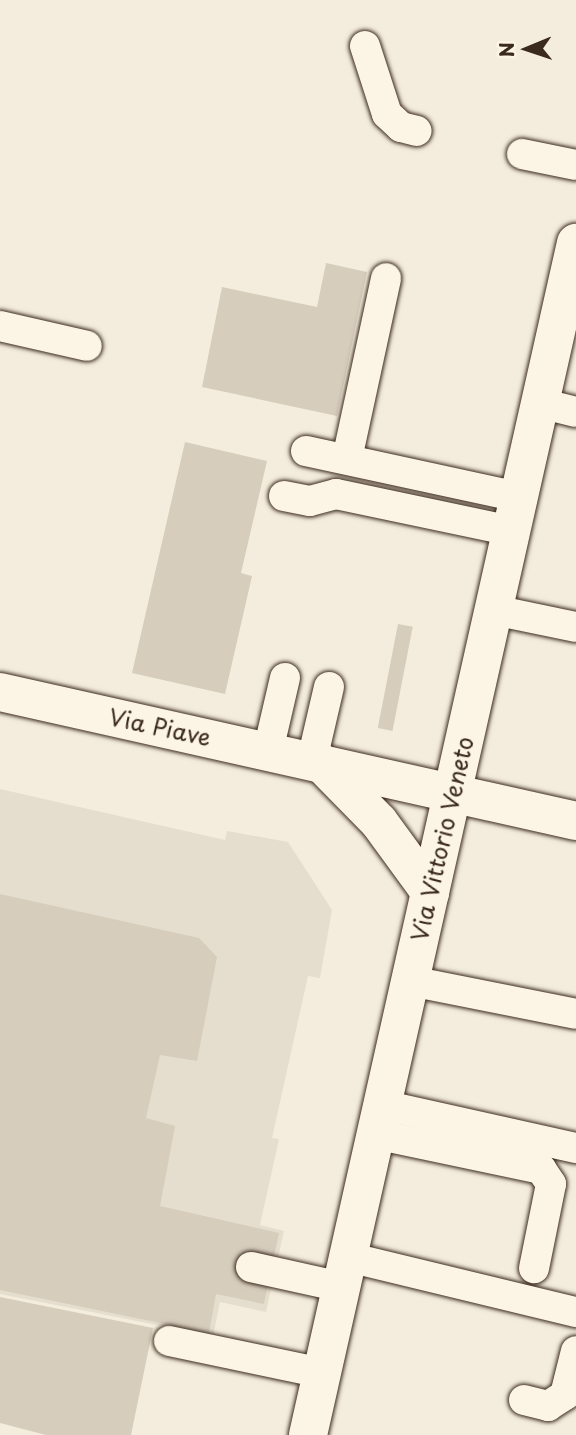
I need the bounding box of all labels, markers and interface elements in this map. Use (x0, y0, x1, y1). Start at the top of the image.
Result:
north arrow (492, 14, 562, 84)
text: N (492, 42, 520, 58)
street label: Via Piave (107, 703, 213, 751)
street label: Via Vittorio Veneto (405, 734, 479, 944)

